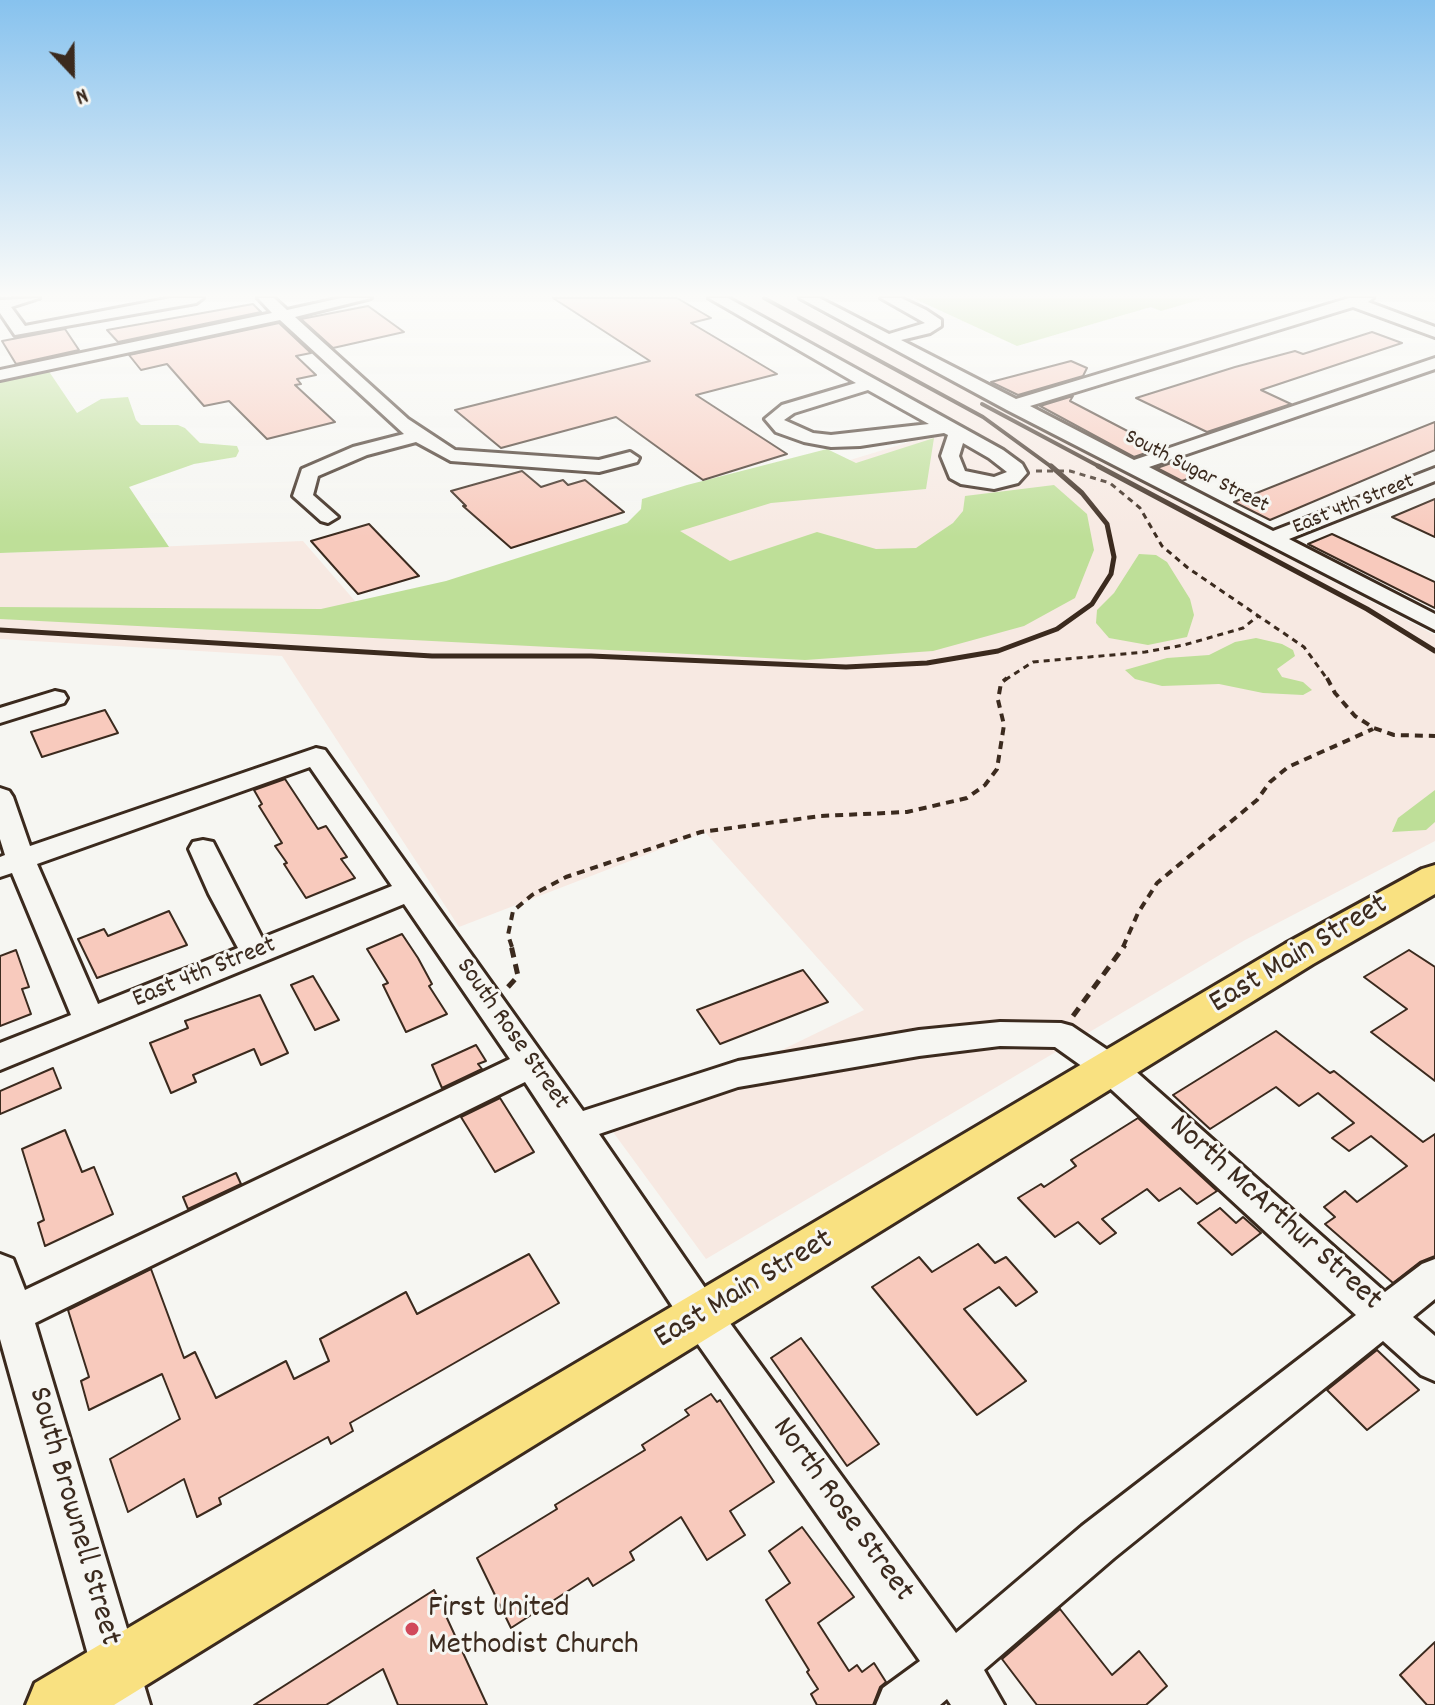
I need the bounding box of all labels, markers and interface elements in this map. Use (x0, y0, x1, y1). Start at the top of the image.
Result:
north arrow (32, 32, 112, 112)
text: N (70, 78, 92, 111)
street label: South Sugar Street (1120, 425, 1272, 521)
street label: East 4th Street (1289, 470, 1419, 542)
street label: East Main Street (1204, 888, 1396, 1024)
street label: East 4th Street (129, 931, 281, 1017)
street label: South Rose Street (447, 953, 575, 1117)
street label: North McArthur Street (1159, 1109, 1389, 1321)
street label: East Main Street (649, 1223, 841, 1359)
street label: South Brownell Street (17, 1383, 127, 1651)
street label: North Rose Street (761, 1411, 921, 1611)
place label: First United Methodist Church (428, 1592, 639, 1667)
marker: First United Methodist Church (403, 1620, 421, 1638)

